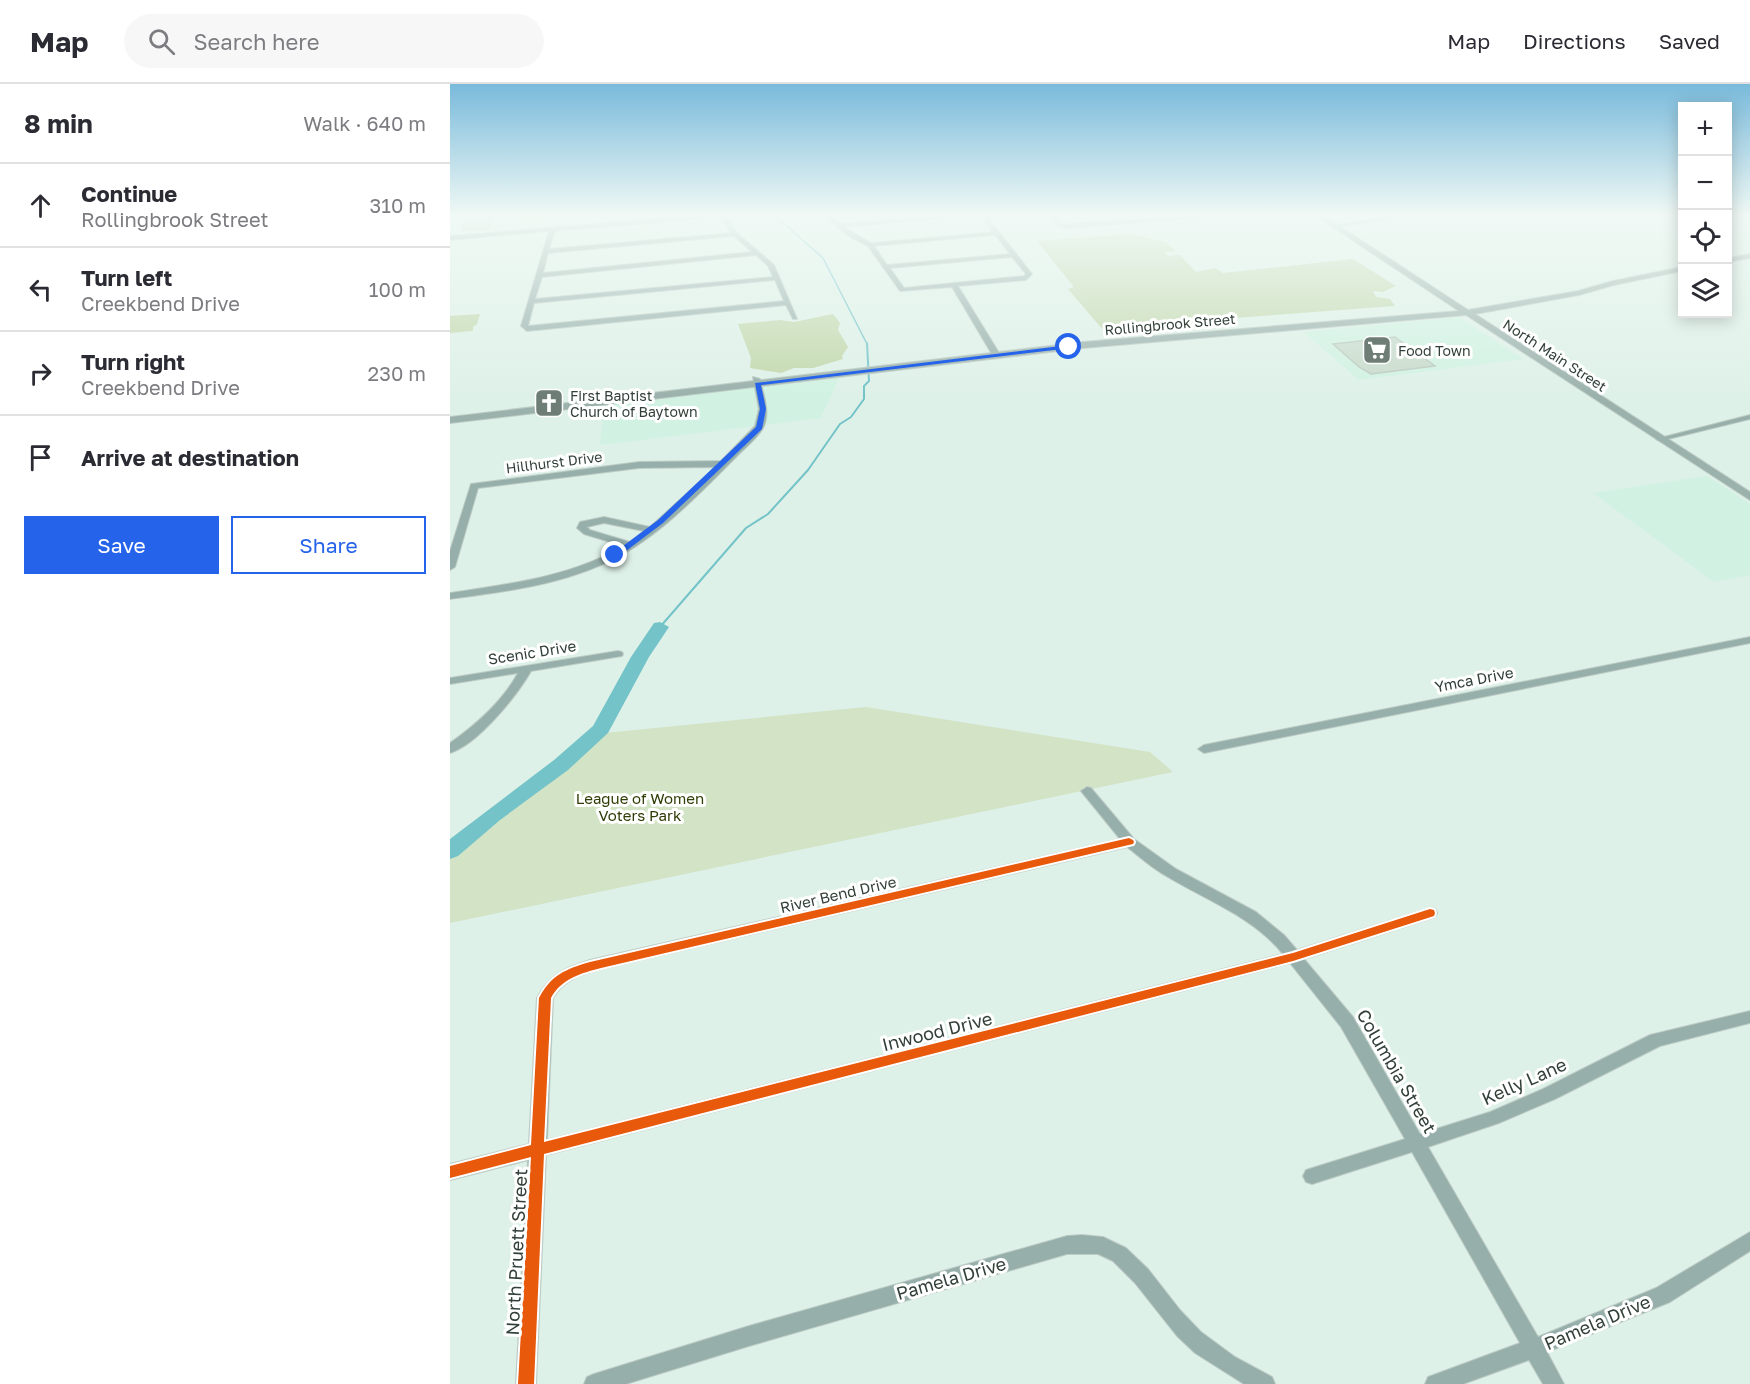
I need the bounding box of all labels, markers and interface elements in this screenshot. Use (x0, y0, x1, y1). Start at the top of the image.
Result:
search box (124, 14, 544, 68)
text: Map (30, 25, 88, 58)
icon: search (145, 25, 178, 58)
text: Search here (193, 28, 319, 55)
text: Map (1447, 28, 1490, 54)
text: Directions (1523, 28, 1626, 54)
text: Saved (1659, 28, 1720, 54)
map controls (1678, 102, 1732, 318)
button: + (1678, 102, 1732, 156)
text: 8 min (24, 108, 93, 139)
text: Walk · 640 m (303, 111, 426, 135)
button: − (1678, 156, 1732, 210)
text: Continue (81, 180, 177, 207)
icon: ahead (24, 189, 57, 222)
text: 310 m (370, 193, 426, 217)
text: Rollingbrook Street (81, 207, 269, 231)
button: locate (1678, 210, 1732, 264)
text: Turn left (81, 264, 172, 291)
button: layers (1678, 264, 1732, 318)
icon: left (24, 273, 57, 306)
text: 100 m (369, 277, 426, 301)
text: Creekbend Drive (81, 291, 240, 315)
street label: Rollingbrook Street (1104, 310, 1236, 338)
street label: North Main Street (1500, 315, 1610, 395)
route start (1055, 333, 1081, 359)
supermarket icon: Food Town (1361, 334, 1393, 366)
place label: Food Town (1398, 342, 1471, 359)
text: Turn right (81, 348, 185, 375)
icon: right (24, 357, 57, 390)
text: 230 m (368, 361, 426, 385)
text: Creekbend Drive (81, 375, 240, 399)
church icon: First Baptist Church of Baytown (533, 387, 565, 419)
place label: First Baptist Church of Baytown (570, 387, 698, 420)
icon: arrive (24, 441, 57, 474)
text: Arrive at destination (81, 444, 299, 471)
street label: Hillhurst Drive (505, 448, 603, 476)
button: Save (24, 516, 219, 574)
button: Share (231, 516, 426, 574)
route end (601, 541, 627, 567)
street label: Scenic Drive (487, 636, 578, 668)
street label: Ymca Drive (1433, 663, 1515, 695)
park label: League of Women Voters Park (576, 789, 704, 824)
street label: River Bend Drive (778, 872, 898, 916)
street label: Columbia Street (1353, 1005, 1441, 1137)
street label: Inwood Drive (880, 1007, 994, 1055)
street label: Kelly Lane (1478, 1053, 1570, 1109)
street label: North Pruett Street (501, 1168, 531, 1336)
street label: Pamela Drive (894, 1252, 1008, 1304)
street label: Pamela Drive (1541, 1290, 1653, 1354)

